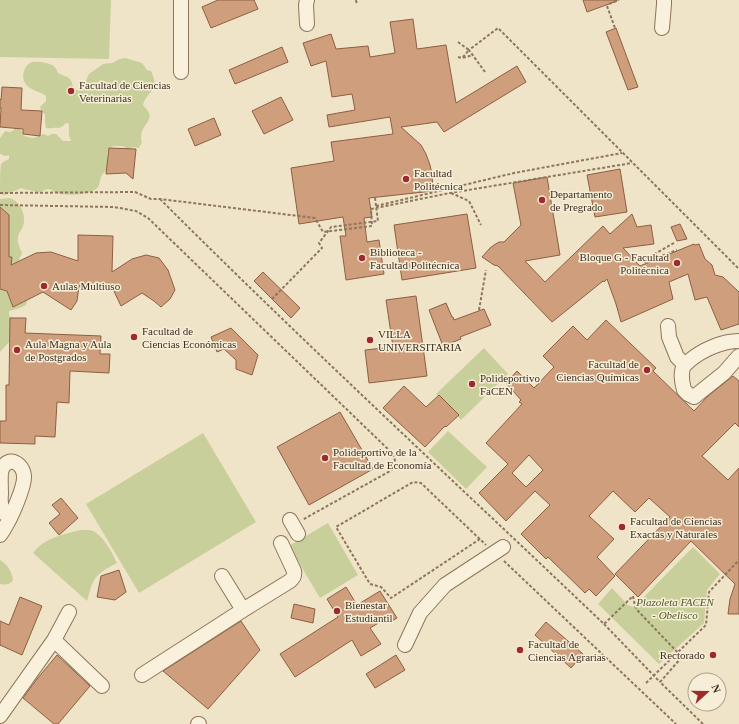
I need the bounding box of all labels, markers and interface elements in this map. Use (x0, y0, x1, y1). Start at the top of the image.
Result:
place label: Facultad de Ciencias Veterinarias (79, 79, 171, 104)
marker: Facultad de Ciencias Veterinarias (66, 86, 76, 96)
place label: Facultad Politécnica (414, 167, 463, 192)
marker: Facultad Politécnica (401, 174, 411, 184)
place label: Departamento de Pregrado (550, 188, 613, 213)
marker: Departamento de Pregrado (537, 195, 547, 205)
place label: Biblioteca - Facultad Politécnica (370, 246, 460, 271)
place label: Bloque G - Facultad Politécnica (579, 251, 669, 276)
marker: Biblioteca - Facultad Politécnica (357, 253, 367, 263)
marker: Bloque G - Facultad Politécnica (672, 258, 682, 268)
place label: Aulas Multiuso (52, 280, 121, 292)
marker: Aulas Multiuso (39, 281, 49, 291)
place label: Facultad de Ciencias Económicas (142, 325, 236, 350)
place label: VILLA UNIVERSITARIA (378, 328, 462, 353)
marker: Facultad de Ciencias Económicas (129, 332, 139, 342)
marker: VILLA UNIVERSITARIA (365, 335, 375, 345)
place label: Aula Magna y Aula de Postgrados (25, 338, 112, 363)
marker: Aula Magna y Aula de Postgrados (12, 345, 22, 355)
place label: Facultad de Ciencias Químicas (556, 358, 639, 383)
marker: Facultad de Ciencias Químicas (642, 365, 652, 375)
place label: Polideportivo FaCEN (480, 372, 540, 397)
marker: Polideportivo FaCEN (467, 379, 477, 389)
place label: Polideportivo de la Facultad de Economía (333, 446, 431, 471)
marker: Polideportivo de la Facultad de Economía (320, 453, 330, 463)
place label: Facultad de Ciencias Exactas y Naturales (630, 515, 722, 540)
marker: Facultad de Ciencias Exactas y Naturales (617, 522, 627, 532)
park label: Plazoleta FACEN - Obelisco (635, 596, 715, 621)
place label: Bienestar Estudiantil (345, 599, 393, 624)
marker: Bienestar Estudiantil (332, 606, 342, 616)
place label: Facultad de Ciencias Agrarias (528, 638, 606, 663)
marker: Facultad de Ciencias Agrarias (515, 645, 525, 655)
place label: Rectorado (660, 649, 706, 661)
marker: Rectorado (708, 650, 718, 660)
north arrow (687, 672, 727, 712)
text: N (709, 683, 723, 694)

